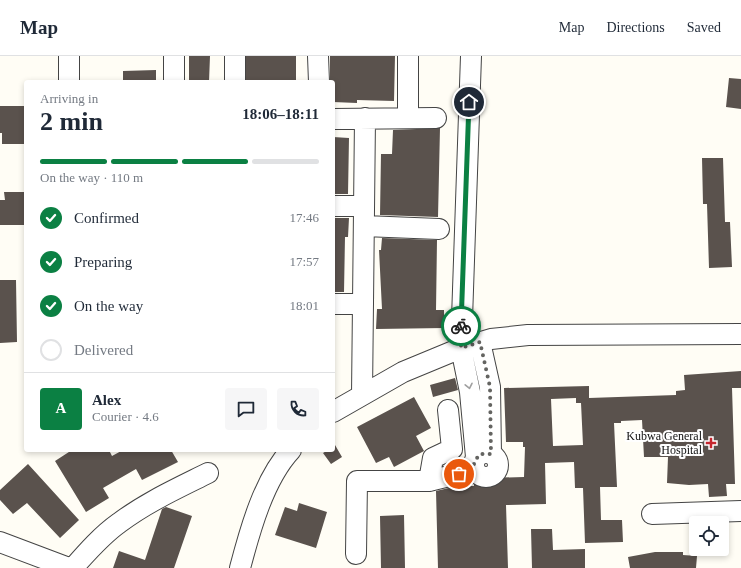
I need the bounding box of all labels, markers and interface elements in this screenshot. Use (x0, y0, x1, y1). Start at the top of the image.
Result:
text: Map (20, 17, 58, 38)
text: Map (559, 20, 584, 35)
text: Directions (606, 20, 665, 35)
text: Saved (687, 20, 721, 35)
pin (452, 85, 486, 119)
text: Arriving in (40, 91, 98, 106)
icon: home (458, 91, 480, 113)
text: 18:06–18:11 (242, 106, 319, 122)
text: 2 min (40, 107, 103, 136)
text: On the way · 110 m (40, 170, 143, 185)
icon: check (40, 207, 62, 229)
text: Confirmed (74, 210, 139, 226)
text: 17:46 (289, 210, 319, 225)
icon: check (40, 251, 62, 273)
text: Preparing (74, 254, 132, 270)
text: 17:57 (289, 254, 319, 269)
icon: check (40, 295, 62, 317)
text: On the way (74, 298, 143, 314)
text: 18:01 (289, 298, 319, 313)
courier (441, 306, 481, 346)
icon: bike (450, 315, 472, 337)
text: Delivered (74, 342, 133, 358)
one-way arrow (464, 383, 472, 389)
button: chat (225, 388, 267, 430)
button: phone (277, 388, 319, 430)
text: Alex (92, 392, 121, 408)
text: A (56, 400, 66, 416)
text: Courier · 4.6 (92, 409, 159, 424)
place label: Kubwa General Hospital (626, 429, 703, 457)
marker: Kubwa General Hospital (705, 437, 717, 449)
pin (442, 457, 476, 491)
icon: bag (448, 463, 470, 485)
map controls (689, 516, 729, 556)
button: locate (689, 516, 729, 556)

